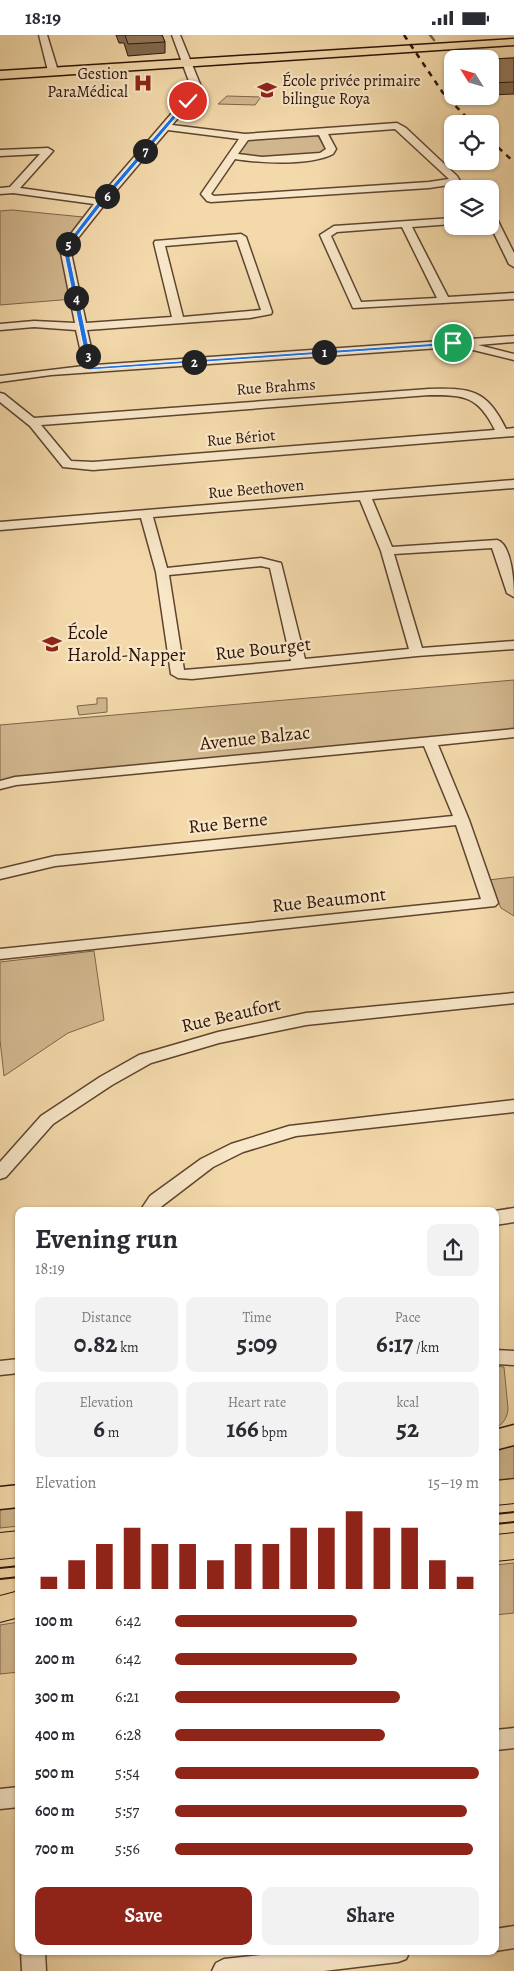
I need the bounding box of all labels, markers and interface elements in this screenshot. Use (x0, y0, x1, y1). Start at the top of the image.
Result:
text: 18:19 (25, 5, 61, 31)
north arrow (444, 50, 499, 105)
map controls (444, 50, 499, 235)
place label: Gestion ParaMédical (47, 63, 128, 103)
place label: École privée primaire bilingue Roya (282, 70, 421, 110)
hospital icon: Gestion ParaMédical (132, 72, 154, 94)
school or university icon: École privée primaire bilingue Roya (256, 79, 278, 101)
pin (167, 80, 209, 122)
icon: check (174, 87, 202, 115)
button: locate (444, 115, 499, 170)
pin: 7 (132, 139, 158, 163)
text: 7 (143, 142, 148, 161)
button: layers (444, 180, 499, 235)
pin: 6 (94, 183, 120, 209)
text: 6 (104, 187, 111, 206)
pin: 5 (56, 231, 80, 257)
text: 5 (66, 235, 71, 254)
pin: 4 (64, 285, 88, 311)
text: 4 (73, 289, 80, 308)
pin (432, 322, 474, 364)
icon: arrive (439, 329, 467, 357)
pin: 1 (312, 339, 336, 365)
pin: 3 (76, 343, 100, 369)
text: 1 (322, 343, 327, 362)
text: 3 (85, 347, 92, 366)
pin: 2 (182, 349, 206, 375)
text: 2 (191, 353, 198, 372)
street label: Rue Brahms (236, 373, 316, 401)
street label: Rue Bériot (206, 424, 276, 452)
street label: Rue Beethoven (207, 474, 305, 504)
place label: École Harold-Napper (67, 620, 186, 668)
street label: Rue Bourget (214, 631, 312, 667)
school or university icon: École Harold-Napper (41, 633, 63, 655)
street label: Avenue Balzac (198, 719, 311, 757)
street label: Rue Berne (187, 806, 269, 840)
street label: Rue Beaumont (271, 881, 387, 919)
street label: Rue Beaufort (179, 991, 283, 1039)
text: Evening run (35, 1220, 178, 1258)
button: share (427, 1224, 479, 1276)
text: 18:19 (35, 1258, 65, 1280)
text: Distance (81, 1308, 131, 1327)
text: Time (242, 1308, 272, 1327)
text: Pace (395, 1308, 421, 1327)
text: 0.82 (74, 1327, 117, 1361)
text: 5:09 (237, 1327, 277, 1361)
text: 6:17 (376, 1327, 413, 1361)
text: km (117, 1338, 139, 1357)
text: /km (413, 1338, 439, 1357)
text: Elevation (79, 1393, 133, 1412)
text: Heart rate (228, 1393, 286, 1412)
text: kcal (396, 1393, 419, 1412)
text: 6 (93, 1412, 105, 1446)
text: 166 (226, 1412, 259, 1446)
text: 52 (396, 1412, 419, 1446)
text: m (105, 1423, 119, 1442)
text: bpm (259, 1423, 288, 1442)
text: Elevation (35, 1472, 96, 1494)
text: 15–19 m (428, 1472, 479, 1494)
text: 100 m (35, 1610, 73, 1632)
text: 6:42 (115, 1610, 141, 1632)
text: 200 m (35, 1648, 75, 1670)
text: 6:42 (115, 1648, 141, 1670)
text: 300 m (35, 1686, 74, 1708)
text: 6:21 (115, 1686, 139, 1708)
text: 400 m (35, 1724, 75, 1746)
text: 6:28 (115, 1724, 142, 1746)
text: 500 m (35, 1762, 74, 1784)
text: 5:54 (115, 1762, 140, 1784)
text: 600 m (35, 1800, 75, 1822)
text: 5:57 (115, 1800, 139, 1822)
text: 700 m (35, 1838, 74, 1860)
text: 5:56 (115, 1838, 140, 1860)
button: Save (35, 1887, 252, 1945)
button: Share (262, 1887, 479, 1945)

